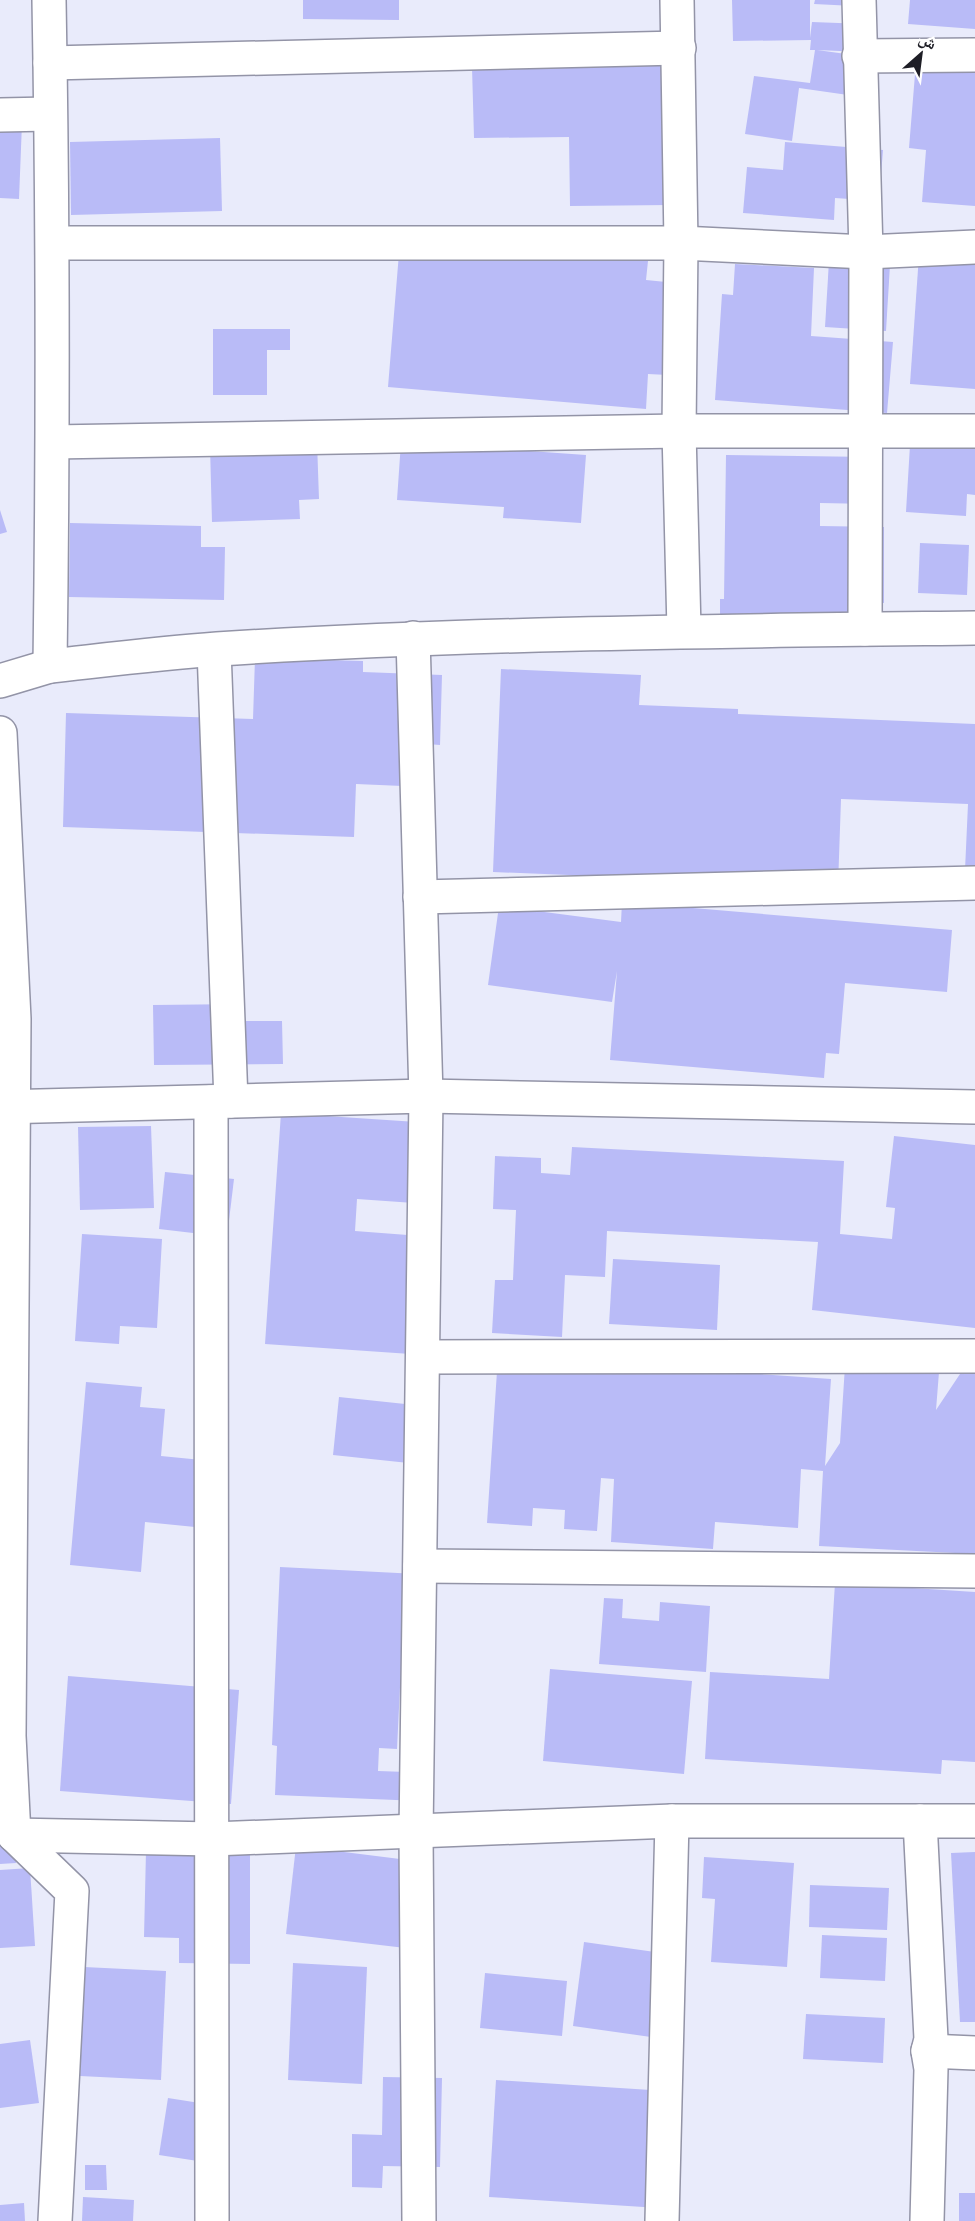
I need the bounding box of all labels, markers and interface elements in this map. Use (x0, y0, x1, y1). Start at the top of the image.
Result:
north arrow (891, 24, 951, 84)
text: ش (916, 28, 940, 54)

